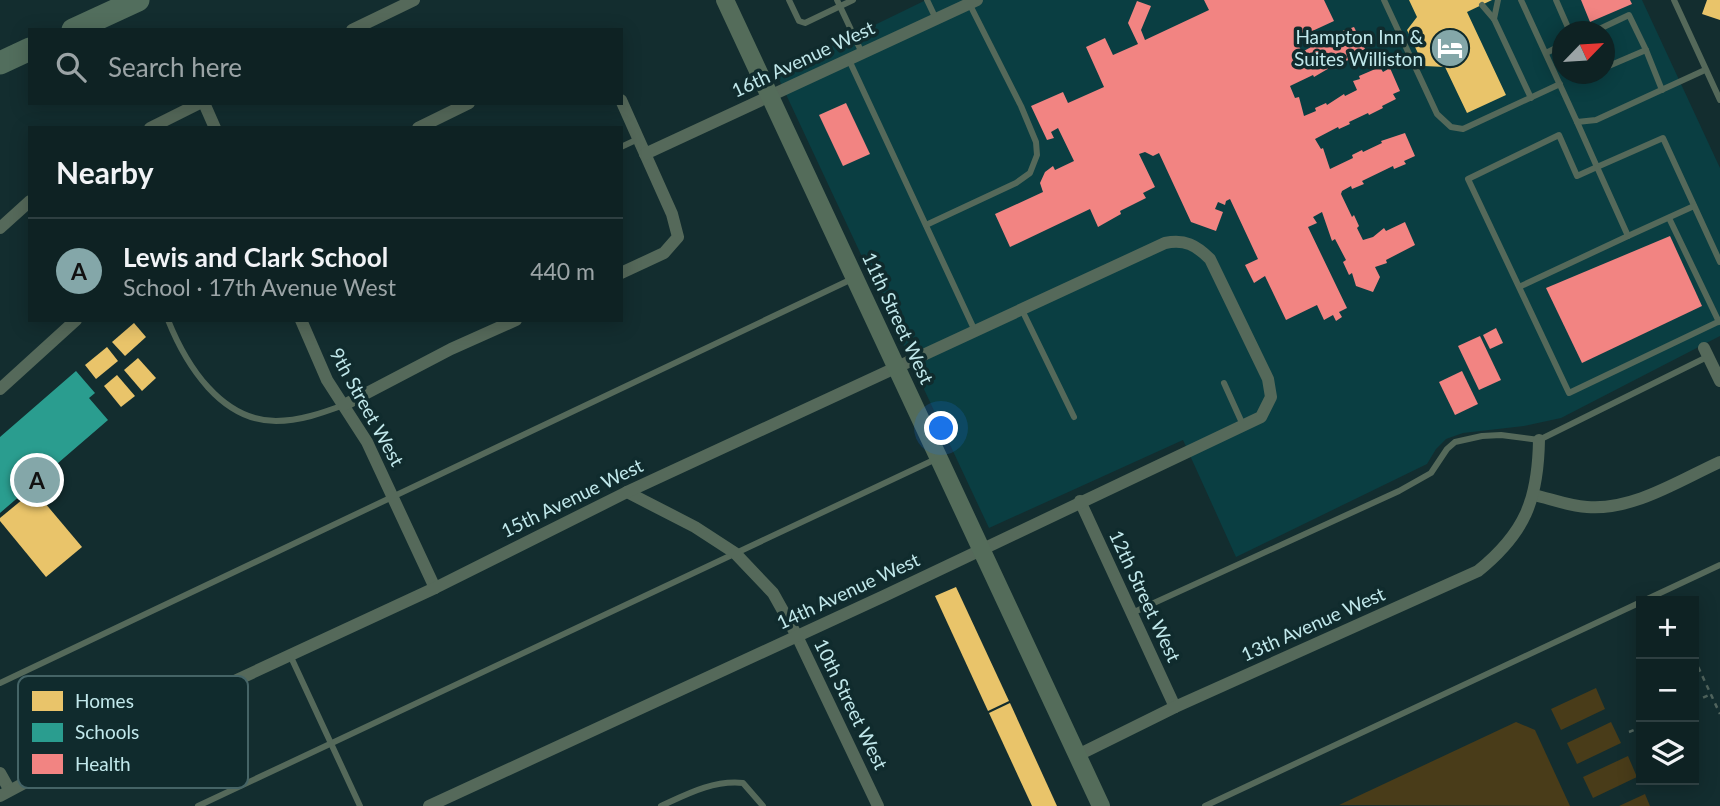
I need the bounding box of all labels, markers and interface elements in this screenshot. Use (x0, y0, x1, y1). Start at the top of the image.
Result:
street label: 16th Avenue West (728, 15, 878, 102)
north arrow (1552, 21, 1615, 84)
place label: Hampton Inn & Suites Williston (1294, 25, 1423, 70)
hotel icon: Hampton Inn & Suites Williston (1429, 27, 1471, 69)
search box (28, 28, 623, 105)
icon: search (52, 48, 90, 86)
text: Search here (108, 51, 242, 83)
text: Nearby (56, 154, 154, 190)
text: Lewis and Clark School (123, 241, 388, 273)
street label: 11th Street West (858, 248, 939, 387)
text: A (71, 257, 87, 285)
text: 440 m (530, 257, 595, 285)
text: School · 17th Avenue West (123, 273, 396, 301)
street label: 9th Street West (325, 344, 409, 470)
your location (924, 411, 958, 445)
street label: 15th Avenue West (497, 453, 647, 542)
pin: A (14, 454, 60, 506)
street label: 12th Street West (1105, 526, 1186, 665)
street label: 14th Avenue West (773, 547, 923, 634)
street label: 13th Avenue West (1237, 581, 1388, 666)
map controls (1636, 596, 1699, 785)
button: + (1636, 596, 1699, 659)
street label: 10th Street West (810, 635, 893, 773)
button: − (1636, 659, 1699, 722)
legend (18, 676, 248, 788)
text: Homes (75, 689, 134, 712)
text: Schools (75, 720, 139, 743)
button: layers (1636, 722, 1699, 785)
text: Health (75, 752, 131, 775)

